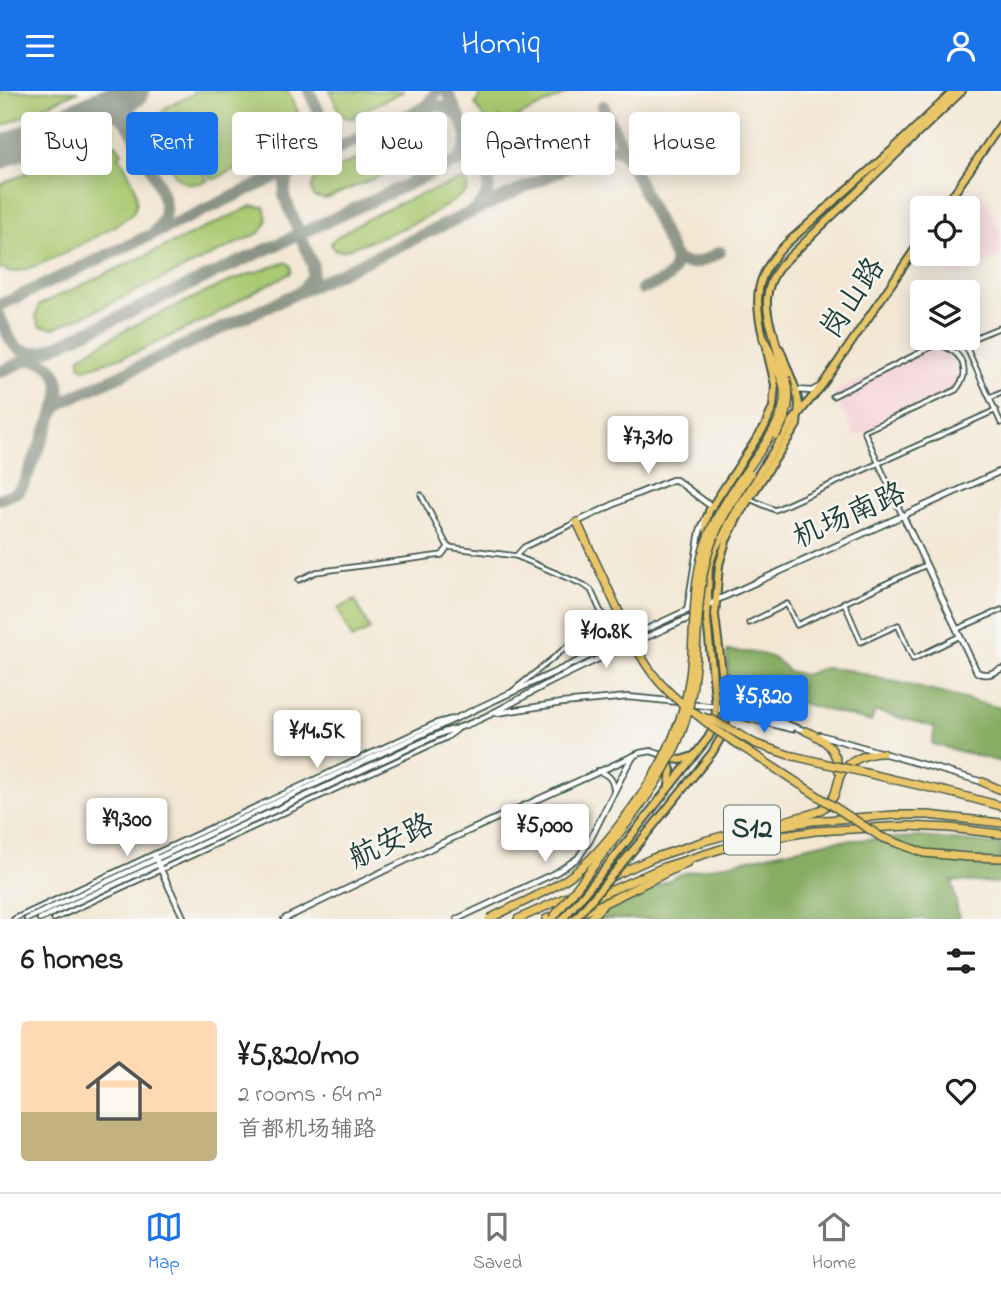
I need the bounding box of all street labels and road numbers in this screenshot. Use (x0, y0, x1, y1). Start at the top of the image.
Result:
street label: 岗山路 (811, 249, 897, 349)
street label: 机场南路 (786, 472, 914, 562)
street label: 航安路 (342, 804, 442, 882)
road number: S12 (724, 805, 780, 855)

